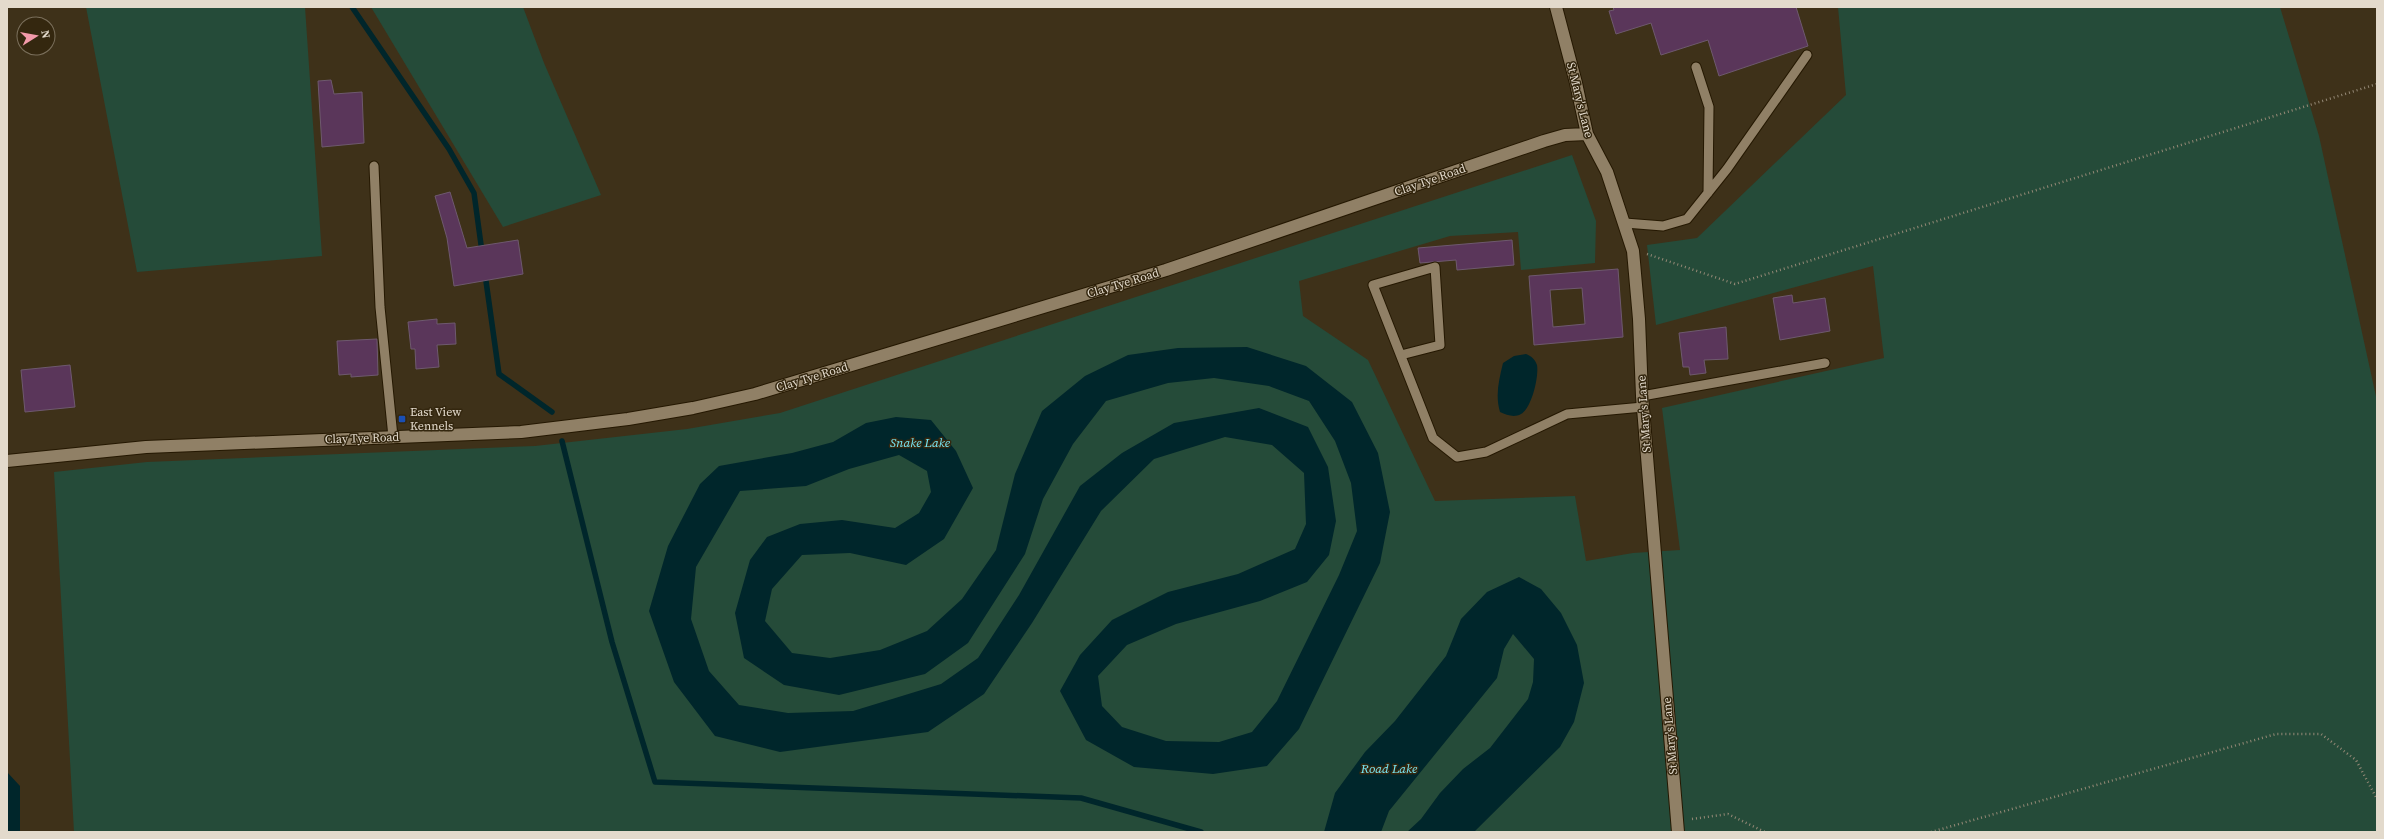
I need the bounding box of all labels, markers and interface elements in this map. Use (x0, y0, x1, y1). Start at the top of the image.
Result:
north arrow (16, 16, 56, 56)
text: N (37, 29, 53, 40)
street label: St Mary's Lane (1563, 61, 1597, 139)
street label: Clay Tye Road (1392, 160, 1468, 200)
street label: Clay Tye Road (1085, 264, 1161, 302)
street label: Clay Tye Road (774, 358, 850, 396)
street label: St Mary's Lane (1633, 375, 1655, 453)
place label: East View Kennels (410, 404, 462, 434)
marker: East View Kennels (397, 414, 407, 424)
street label: Clay Tye Road (324, 429, 400, 447)
water label: Snake Lake (890, 434, 951, 451)
street label: St Mary's Lane (1659, 697, 1681, 775)
water label: Road Lake (1360, 760, 1418, 777)

